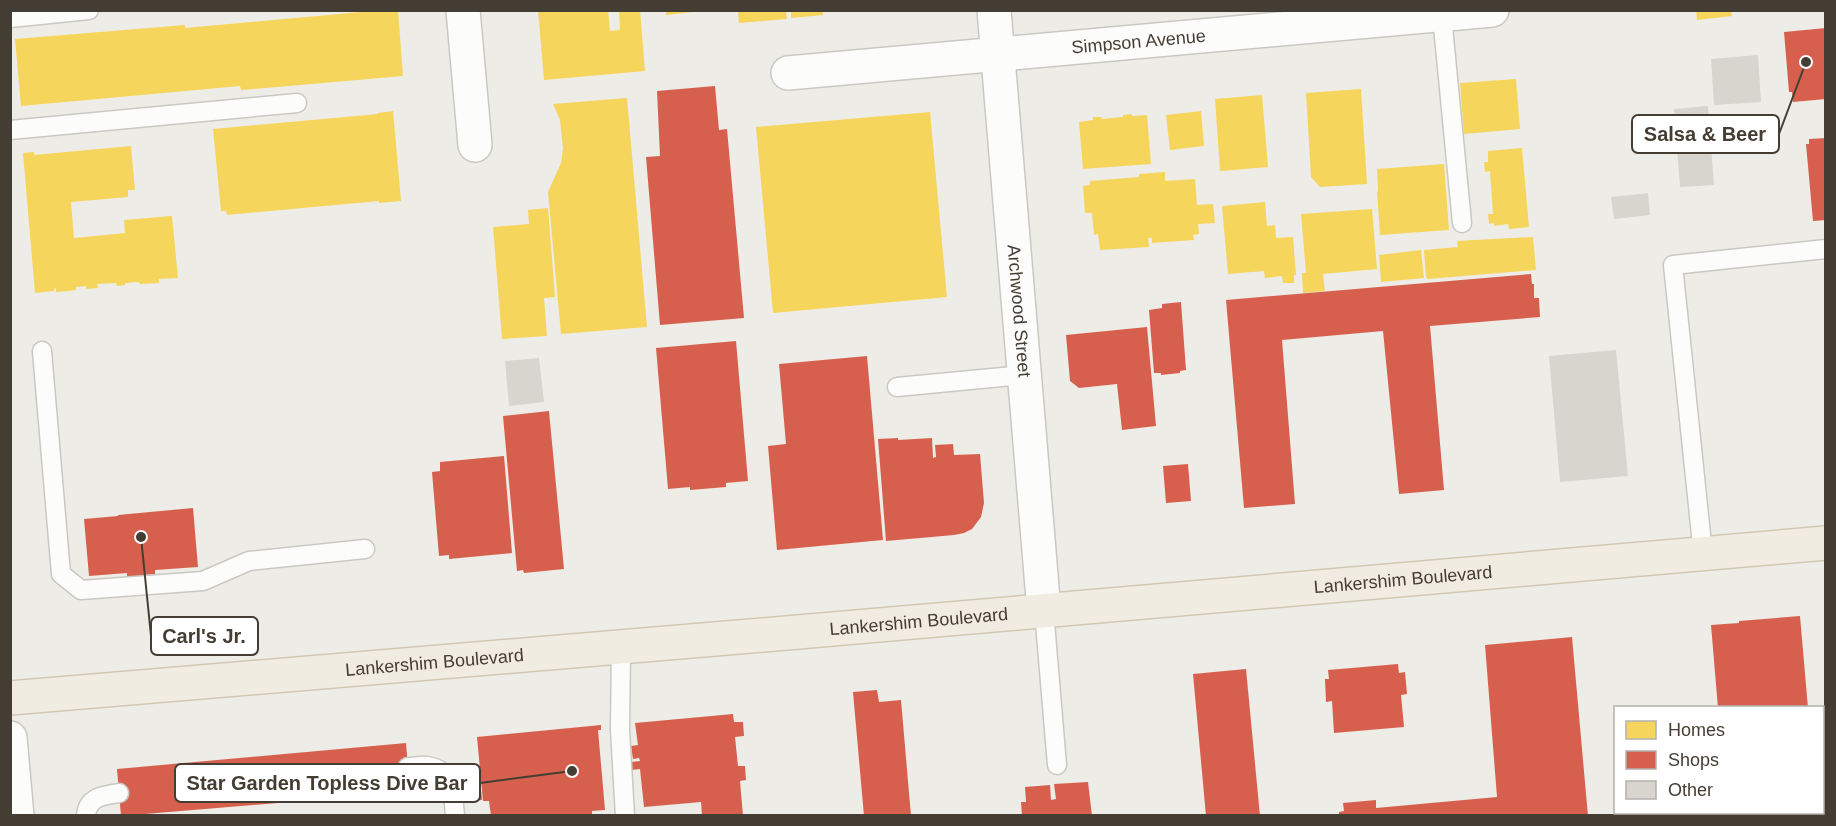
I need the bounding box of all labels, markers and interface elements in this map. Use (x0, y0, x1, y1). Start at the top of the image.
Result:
street label: Simpson Avenue (1071, 26, 1207, 58)
callout: Salsa & Beer (1632, 115, 1779, 153)
text: Salsa & Beer (1644, 123, 1766, 145)
street label: Archwood Street (1004, 244, 1035, 378)
street label: Lankershim Boulevard (1313, 562, 1493, 597)
street label: Lankershim Boulevard (829, 604, 1009, 639)
callout: Carl's Jr. (151, 617, 258, 655)
text: Carl's Jr. (162, 625, 246, 647)
street label: Lankershim Boulevard (344, 645, 525, 680)
legend (1614, 706, 1824, 814)
text: Homes (1668, 720, 1725, 740)
text: Shops (1668, 750, 1719, 770)
callout: Star Garden Topless Dive Bar (175, 764, 480, 802)
text: Star Garden Topless Dive Bar (187, 772, 468, 794)
text: Other (1668, 780, 1713, 800)

